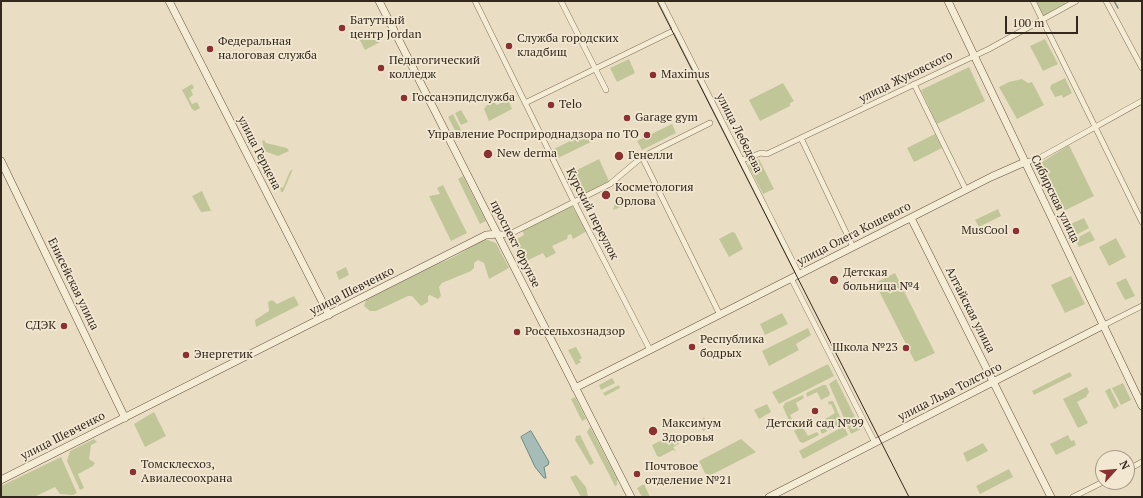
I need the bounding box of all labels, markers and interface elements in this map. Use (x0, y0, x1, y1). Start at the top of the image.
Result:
scale bar (1007, 8, 1080, 34)
place label: Батутный центр Jordan (350, 14, 422, 42)
text: 100 m (1012, 15, 1044, 30)
marker: Батутный центр Jordan (337, 23, 347, 33)
place label: Служба городских кладбищ (517, 32, 619, 60)
place label: Федеральная налоговая служба (218, 35, 317, 63)
marker: Служба городских кладбищ (504, 41, 514, 51)
marker: Федеральная налоговая служба (205, 44, 215, 54)
street label: улица Жуковского (857, 48, 955, 106)
place label: Педагогический колледж (389, 54, 480, 82)
marker: Педагогический колледж (376, 63, 386, 73)
place label: Maximus (661, 68, 710, 82)
marker: Maximus (648, 70, 658, 80)
place label: Госсанэпидслужба (412, 91, 515, 105)
street label: улица Лебедева (713, 91, 765, 175)
marker: Госсанэпидслужба (399, 93, 409, 103)
place label: Telo (559, 98, 582, 112)
marker: Telo (546, 100, 556, 110)
place label: Garage gym (635, 111, 698, 125)
marker: Garage gym (622, 113, 632, 123)
street label: улица Герцена (234, 114, 284, 192)
place label: Управление Росприроднадзора по ТО (427, 128, 639, 142)
marker: Управление Росприроднадзора по ТО (642, 130, 652, 140)
place label: New derma (497, 147, 557, 161)
marker: New derma (482, 148, 494, 160)
place label: Генелли (628, 149, 673, 163)
marker: Генелли (613, 150, 625, 162)
street label: Сибирская улица (1027, 153, 1083, 245)
street label: Курский переулок (563, 166, 621, 262)
place label: Косметология Орлова (615, 181, 694, 209)
marker: Косметология Орлова (600, 189, 612, 201)
street label: проспект Фрунзе (487, 198, 543, 290)
street label: улица Олега Кошевого (795, 199, 913, 269)
place label: MusCool (961, 224, 1008, 238)
marker: MusCool (1011, 226, 1021, 236)
street label: Енисейская улица (44, 235, 102, 333)
street label: улица Шевченко (307, 264, 397, 318)
street label: Алтайская улица (942, 265, 998, 355)
place label: Детская больница №4 (843, 266, 919, 294)
marker: Детская больница №4 (828, 274, 840, 286)
place label: СДЭК (25, 319, 56, 333)
marker: СДЭК (59, 321, 69, 331)
place label: Россельхознадзор (525, 325, 625, 339)
marker: Россельхознадзор (512, 327, 522, 337)
place label: Республика бодрых (700, 333, 764, 361)
place label: Школа №23 (832, 341, 898, 355)
marker: Республика бодрых (687, 342, 697, 352)
marker: Школа №23 (901, 343, 911, 353)
place label: Энергетик (194, 348, 253, 362)
marker: Энергетик (181, 350, 191, 360)
street label: улица Льва Толстого (896, 360, 1004, 424)
marker: Детский сад №99 (810, 406, 820, 416)
street label: улица Шевченко (18, 409, 108, 463)
place label: Максимум Здоровья (662, 417, 721, 445)
place label: Детский сад №99 (766, 417, 864, 431)
marker: Максимум Здоровья (647, 425, 659, 437)
north arrow (1095, 450, 1135, 490)
place label: Томсклесхоз, Авиалесоохрана (141, 458, 232, 486)
text: N (1117, 458, 1133, 472)
place label: Почтовое отделение №21 (645, 460, 732, 488)
marker: Томсклесхоз, Авиалесоохрана (128, 467, 138, 477)
marker: Почтовое отделение №21 (632, 469, 642, 479)

